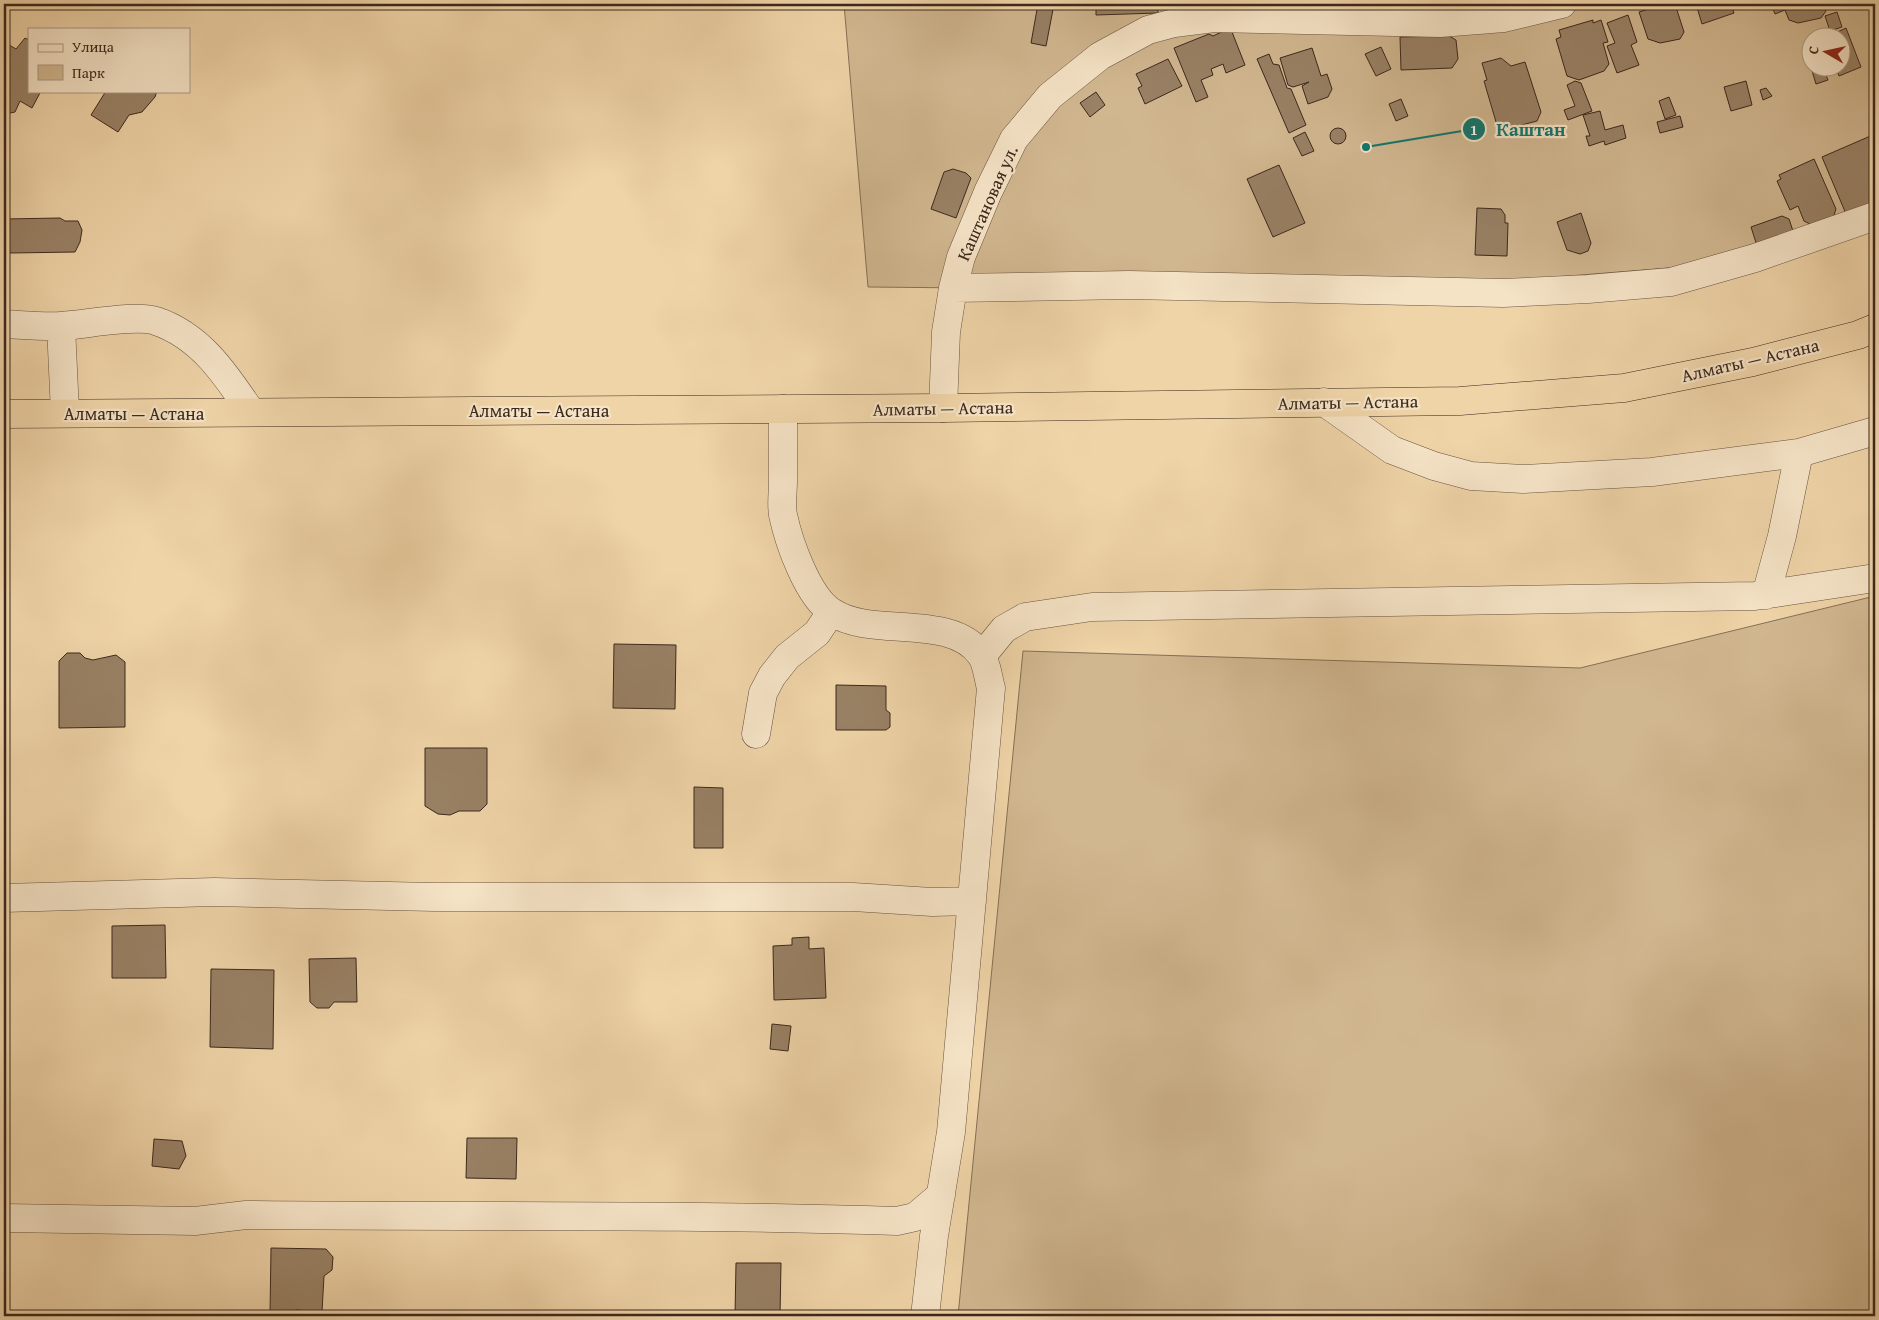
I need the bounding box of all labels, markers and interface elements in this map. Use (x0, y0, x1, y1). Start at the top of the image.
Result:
legend (28, 28, 190, 92)
north arrow (1802, 28, 1852, 78)
text: Улица (72, 36, 115, 57)
text: С (1803, 44, 1824, 55)
text: Парк (72, 62, 105, 83)
callout: Каштан (1462, 112, 1576, 146)
text: Каштан (1496, 115, 1566, 143)
text: 1 (1470, 119, 1478, 140)
street label: Каштановая ул. (949, 141, 1025, 265)
street label: Алматы — Астана (1678, 331, 1822, 389)
street label: Алматы — Астана (1277, 387, 1419, 417)
street label: Алматы — Астана (872, 393, 1014, 423)
street label: Алматы — Астана (469, 397, 610, 424)
street label: Алматы — Астана (64, 400, 205, 427)

